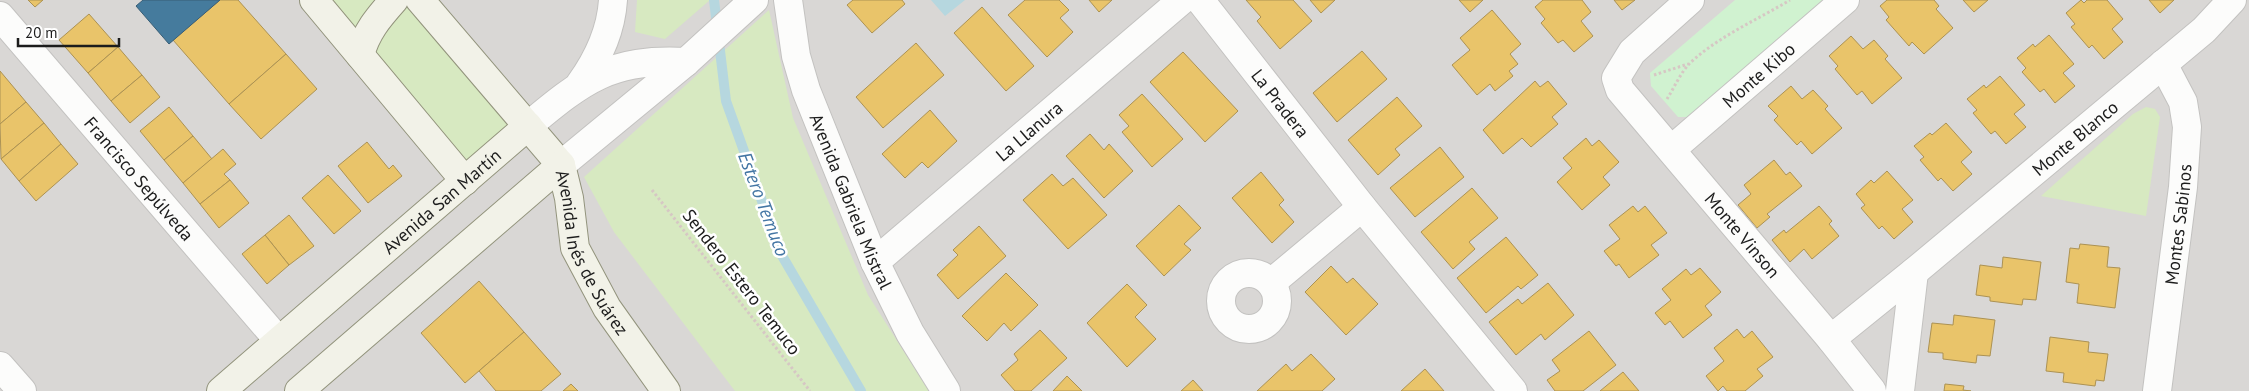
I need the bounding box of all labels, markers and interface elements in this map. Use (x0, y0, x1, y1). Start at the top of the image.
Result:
scale bar (18, 15, 119, 47)
text: 20 m (25, 23, 58, 42)
street label: Monte Kibo (1717, 37, 1800, 112)
street label: La Pradera (1247, 64, 1315, 142)
street label: Monte Blanco (2027, 95, 2123, 181)
street label: La Llanura (990, 96, 1067, 166)
street label: Avenida Gabriela Mistral (805, 110, 898, 293)
street label: Francisco Sepúlveda (80, 111, 199, 245)
street label: Avenida San Martín (377, 143, 505, 258)
water label: Estero Temuco (733, 148, 795, 260)
street label: Montes Sabinos (2159, 163, 2196, 286)
street label: Avenida Inés de Suárez (551, 167, 634, 339)
street label: Monte Vinson (1700, 187, 1786, 282)
street label: Sendero Estero Temuco (678, 204, 806, 360)

